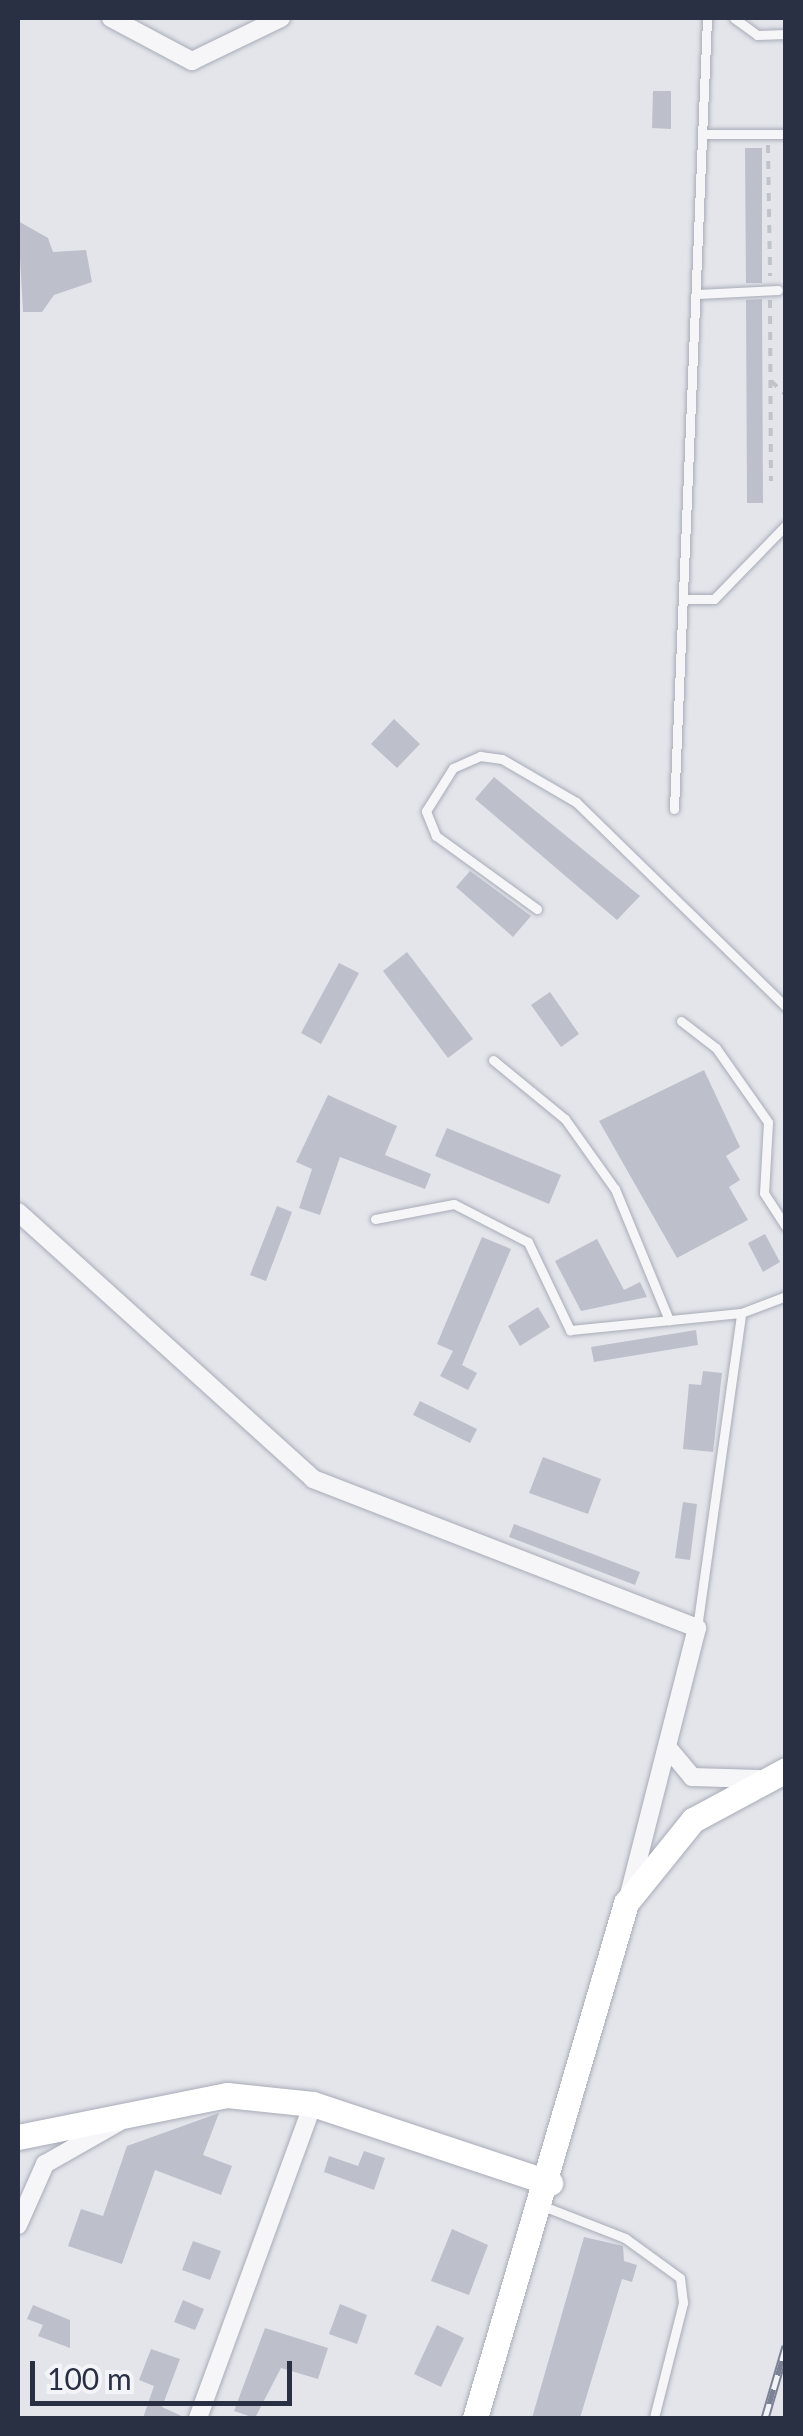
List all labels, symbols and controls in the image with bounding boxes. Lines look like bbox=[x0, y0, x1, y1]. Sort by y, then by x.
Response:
scale bar bbox=[35, 2341, 298, 2403]
text: 100 m bbox=[47, 2360, 132, 2396]

